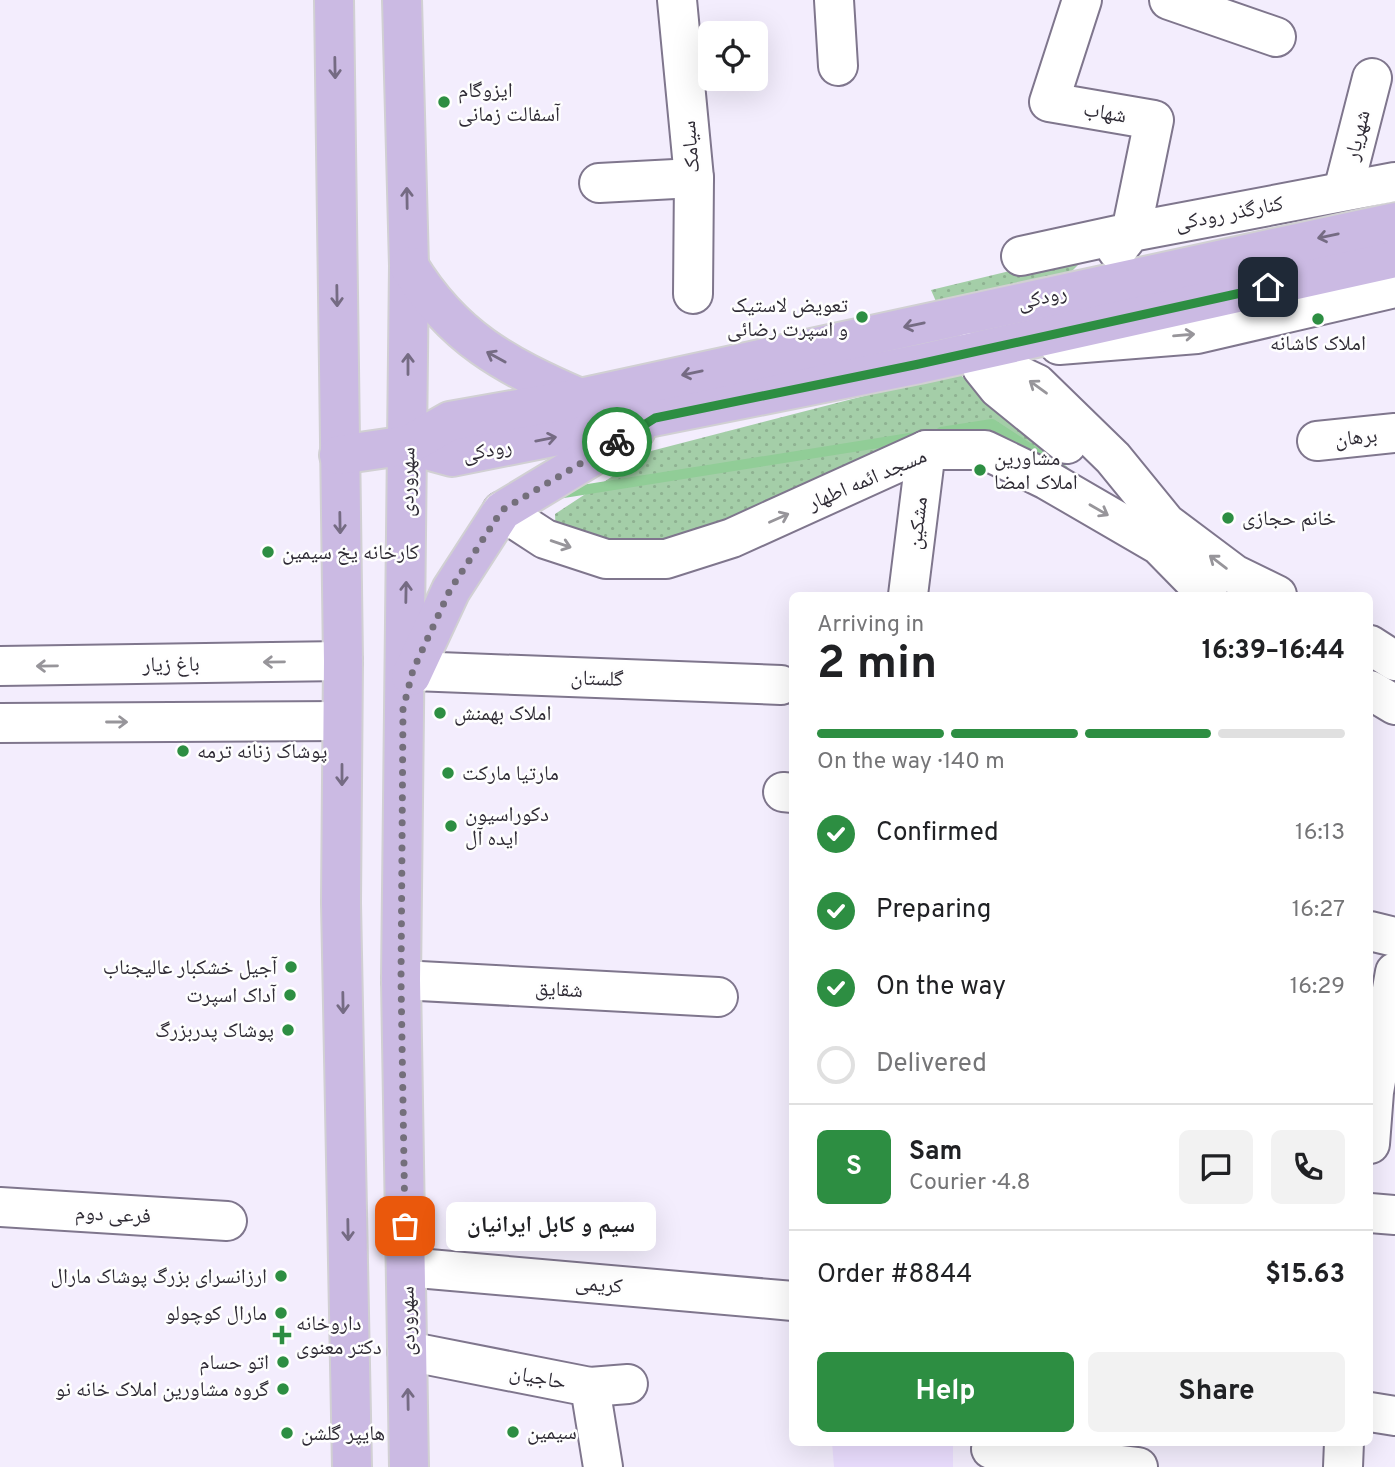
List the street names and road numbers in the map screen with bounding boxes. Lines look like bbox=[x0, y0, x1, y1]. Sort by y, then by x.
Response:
street label: شهاب bbox=[1081, 96, 1128, 131]
street label: شهریار bbox=[1339, 107, 1378, 164]
street label: سیامک bbox=[676, 120, 707, 174]
street label: کنارگذر رودکی bbox=[1173, 191, 1286, 238]
street label: رودکی bbox=[1015, 280, 1070, 317]
street label: برهان bbox=[1334, 423, 1379, 454]
street label: رودکی bbox=[460, 433, 514, 469]
street label: مسجد ائمه اطهار bbox=[803, 443, 931, 518]
street label: سهروردی bbox=[394, 447, 423, 517]
street label: مشکین bbox=[902, 495, 935, 551]
street label: باغ زیار bbox=[141, 652, 200, 680]
street label: گلستان bbox=[570, 665, 624, 694]
street label: شقایق bbox=[534, 976, 584, 1005]
street label: فرعی دوم bbox=[74, 1200, 152, 1231]
street label: کریمی bbox=[574, 1270, 624, 1301]
street label: سهروردی bbox=[394, 1286, 423, 1356]
street label: حاجیان bbox=[507, 1360, 568, 1397]

